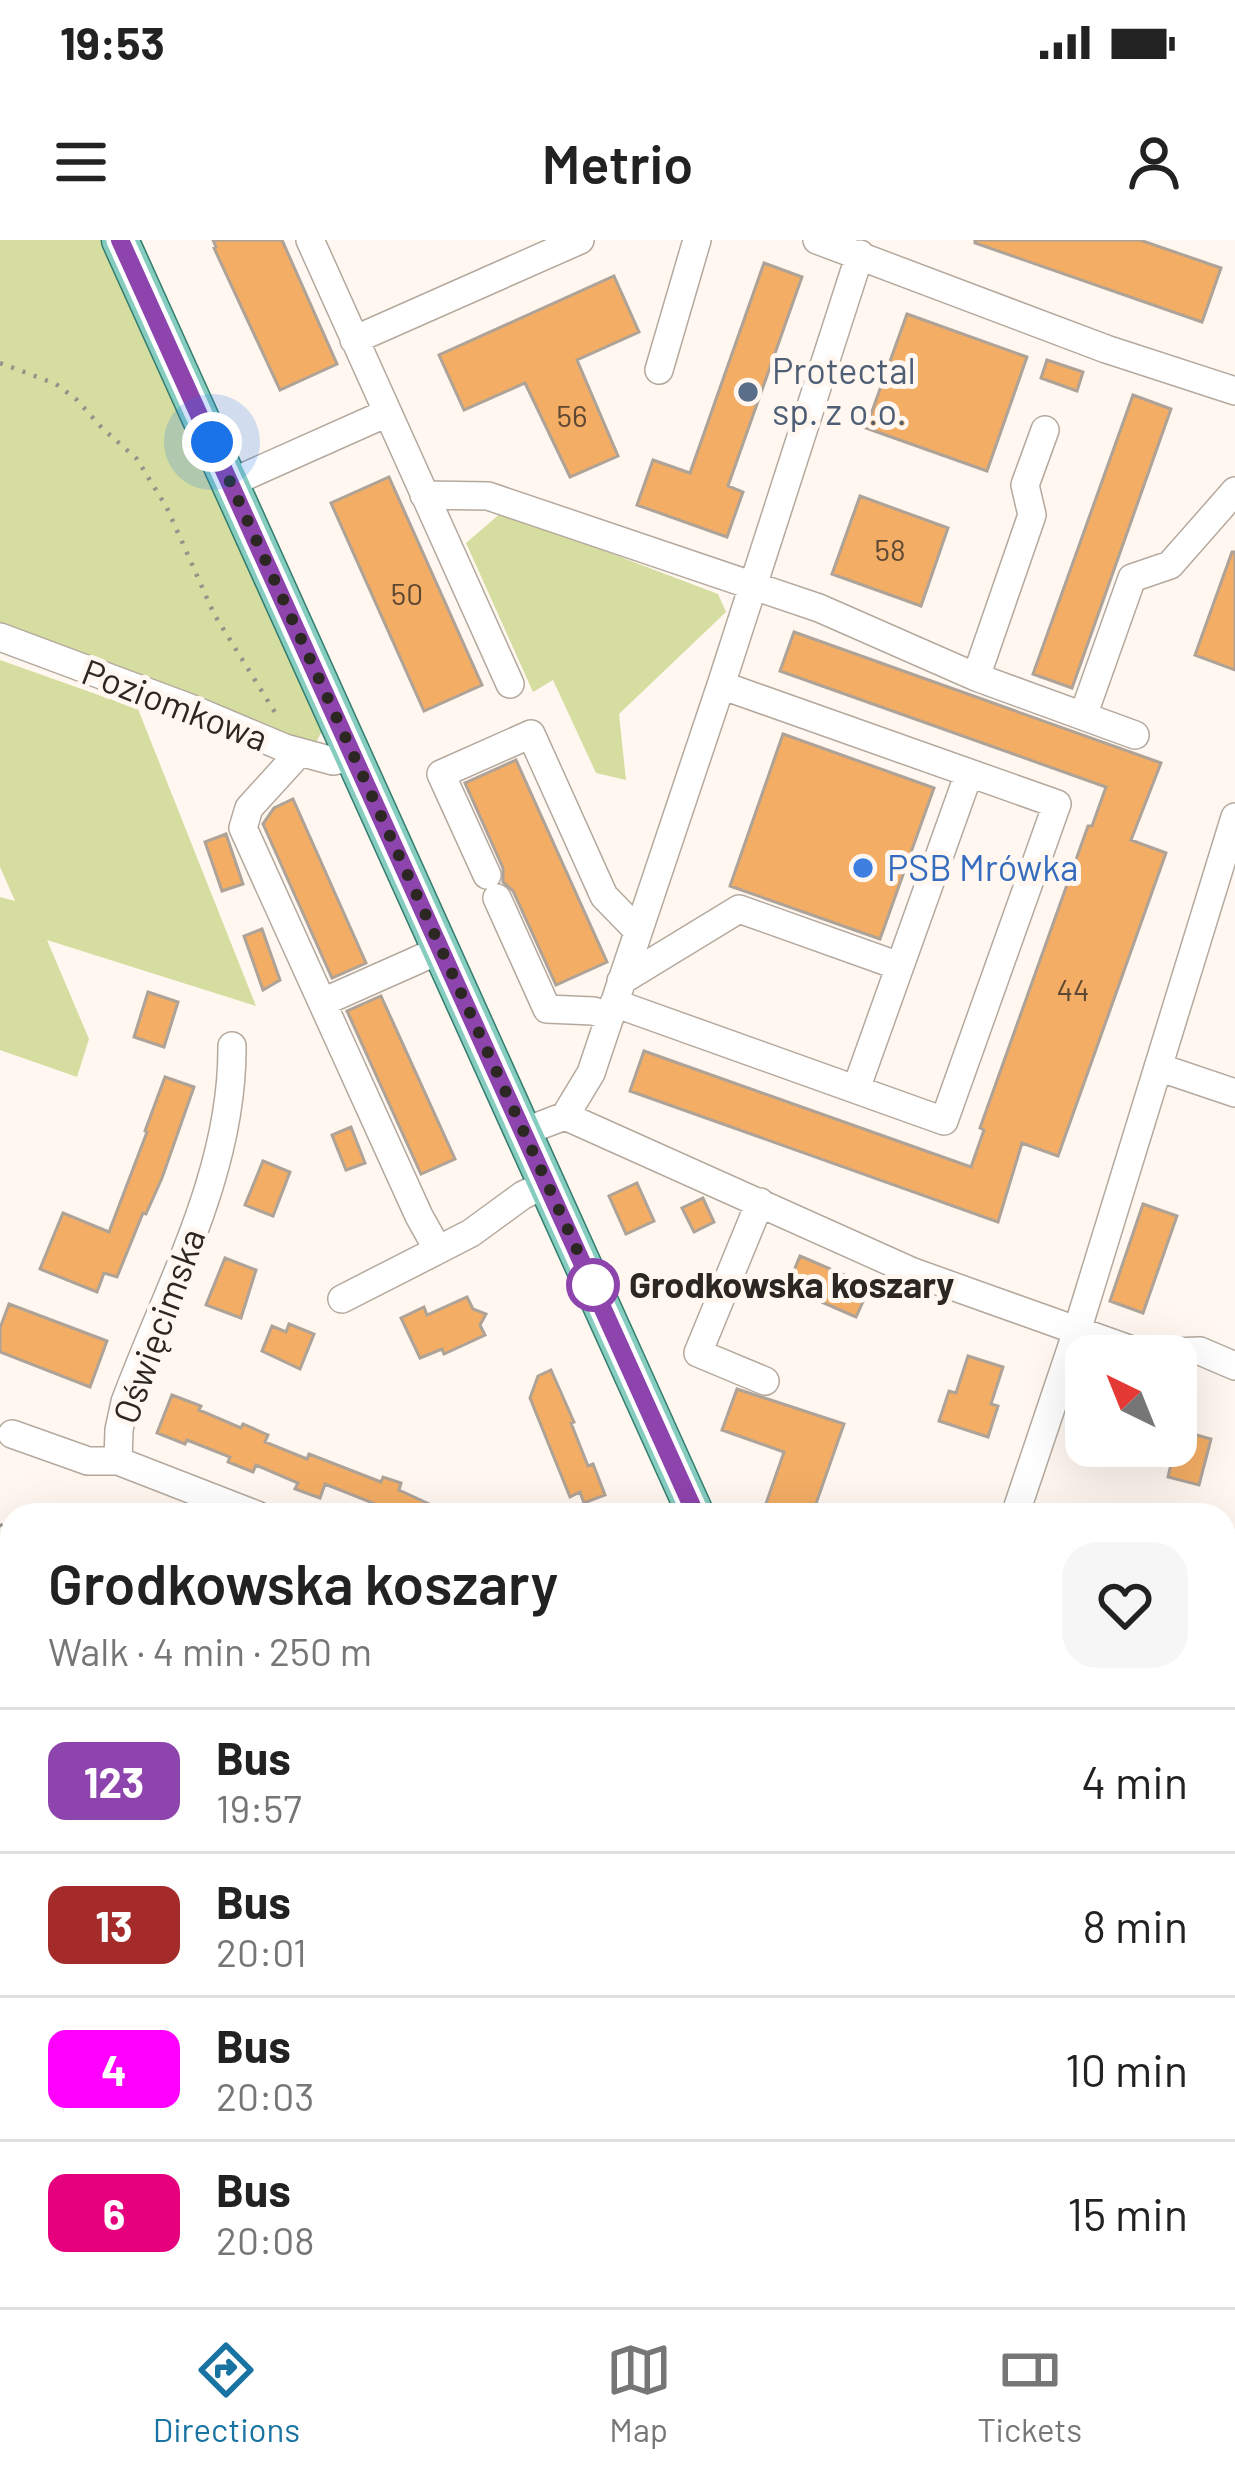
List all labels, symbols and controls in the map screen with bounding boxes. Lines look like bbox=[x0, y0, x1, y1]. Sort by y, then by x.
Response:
text: 19:53 bbox=[60, 15, 165, 69]
icon: menu bbox=[48, 129, 114, 195]
icon: person bbox=[1121, 129, 1187, 195]
text: Metrio bbox=[542, 130, 693, 195]
place label: Protectal sp. z o.o. bbox=[772, 348, 916, 432]
marker: Protectal sp. z o.o. bbox=[735, 379, 761, 405]
house number: 56 bbox=[557, 397, 587, 433]
your location bbox=[182, 412, 242, 472]
house number: 58 bbox=[874, 531, 906, 567]
house number: 50 bbox=[391, 575, 423, 611]
street label: Poziomkowa bbox=[77, 649, 274, 759]
place label: PSB Mrówka bbox=[887, 845, 1078, 888]
marker: PSB Mrówka bbox=[850, 855, 876, 881]
house number: 44 bbox=[1056, 971, 1090, 1007]
street label: Oświęcimska bbox=[102, 1222, 213, 1429]
marker: Grodkowska koszary bbox=[568, 1260, 618, 1310]
place label: Grodkowska koszary bbox=[629, 1262, 954, 1305]
north arrow bbox=[1065, 1335, 1197, 1467]
map controls bbox=[1065, 1335, 1197, 1467]
button: heart bbox=[1062, 1542, 1188, 1668]
text: Grodkowska koszary bbox=[48, 1548, 558, 1616]
text: Walk · 4 min · 250 m bbox=[48, 1627, 372, 1674]
text: Bus bbox=[216, 1730, 291, 1784]
text: 4 min bbox=[1081, 1754, 1188, 1808]
text: 123 bbox=[84, 1756, 144, 1806]
text: 19:57 bbox=[216, 1784, 302, 1831]
text: Bus bbox=[216, 1874, 291, 1928]
text: 8 min bbox=[1083, 1898, 1188, 1952]
text: 13 bbox=[95, 1900, 133, 1950]
text: 20:01 bbox=[216, 1928, 307, 1975]
text: Bus bbox=[216, 2018, 291, 2072]
text: 10 min bbox=[1065, 2042, 1188, 2096]
text: 4 bbox=[101, 2044, 127, 2094]
text: 20:03 bbox=[216, 2072, 314, 2119]
text: Bus bbox=[216, 2162, 291, 2216]
text: 15 min bbox=[1067, 2186, 1188, 2240]
text: 6 bbox=[103, 2188, 125, 2238]
text: 20:08 bbox=[216, 2216, 315, 2263]
tab: Directions bbox=[153, 2337, 300, 2449]
tab: Map bbox=[606, 2337, 672, 2449]
tab: Tickets bbox=[977, 2337, 1082, 2449]

